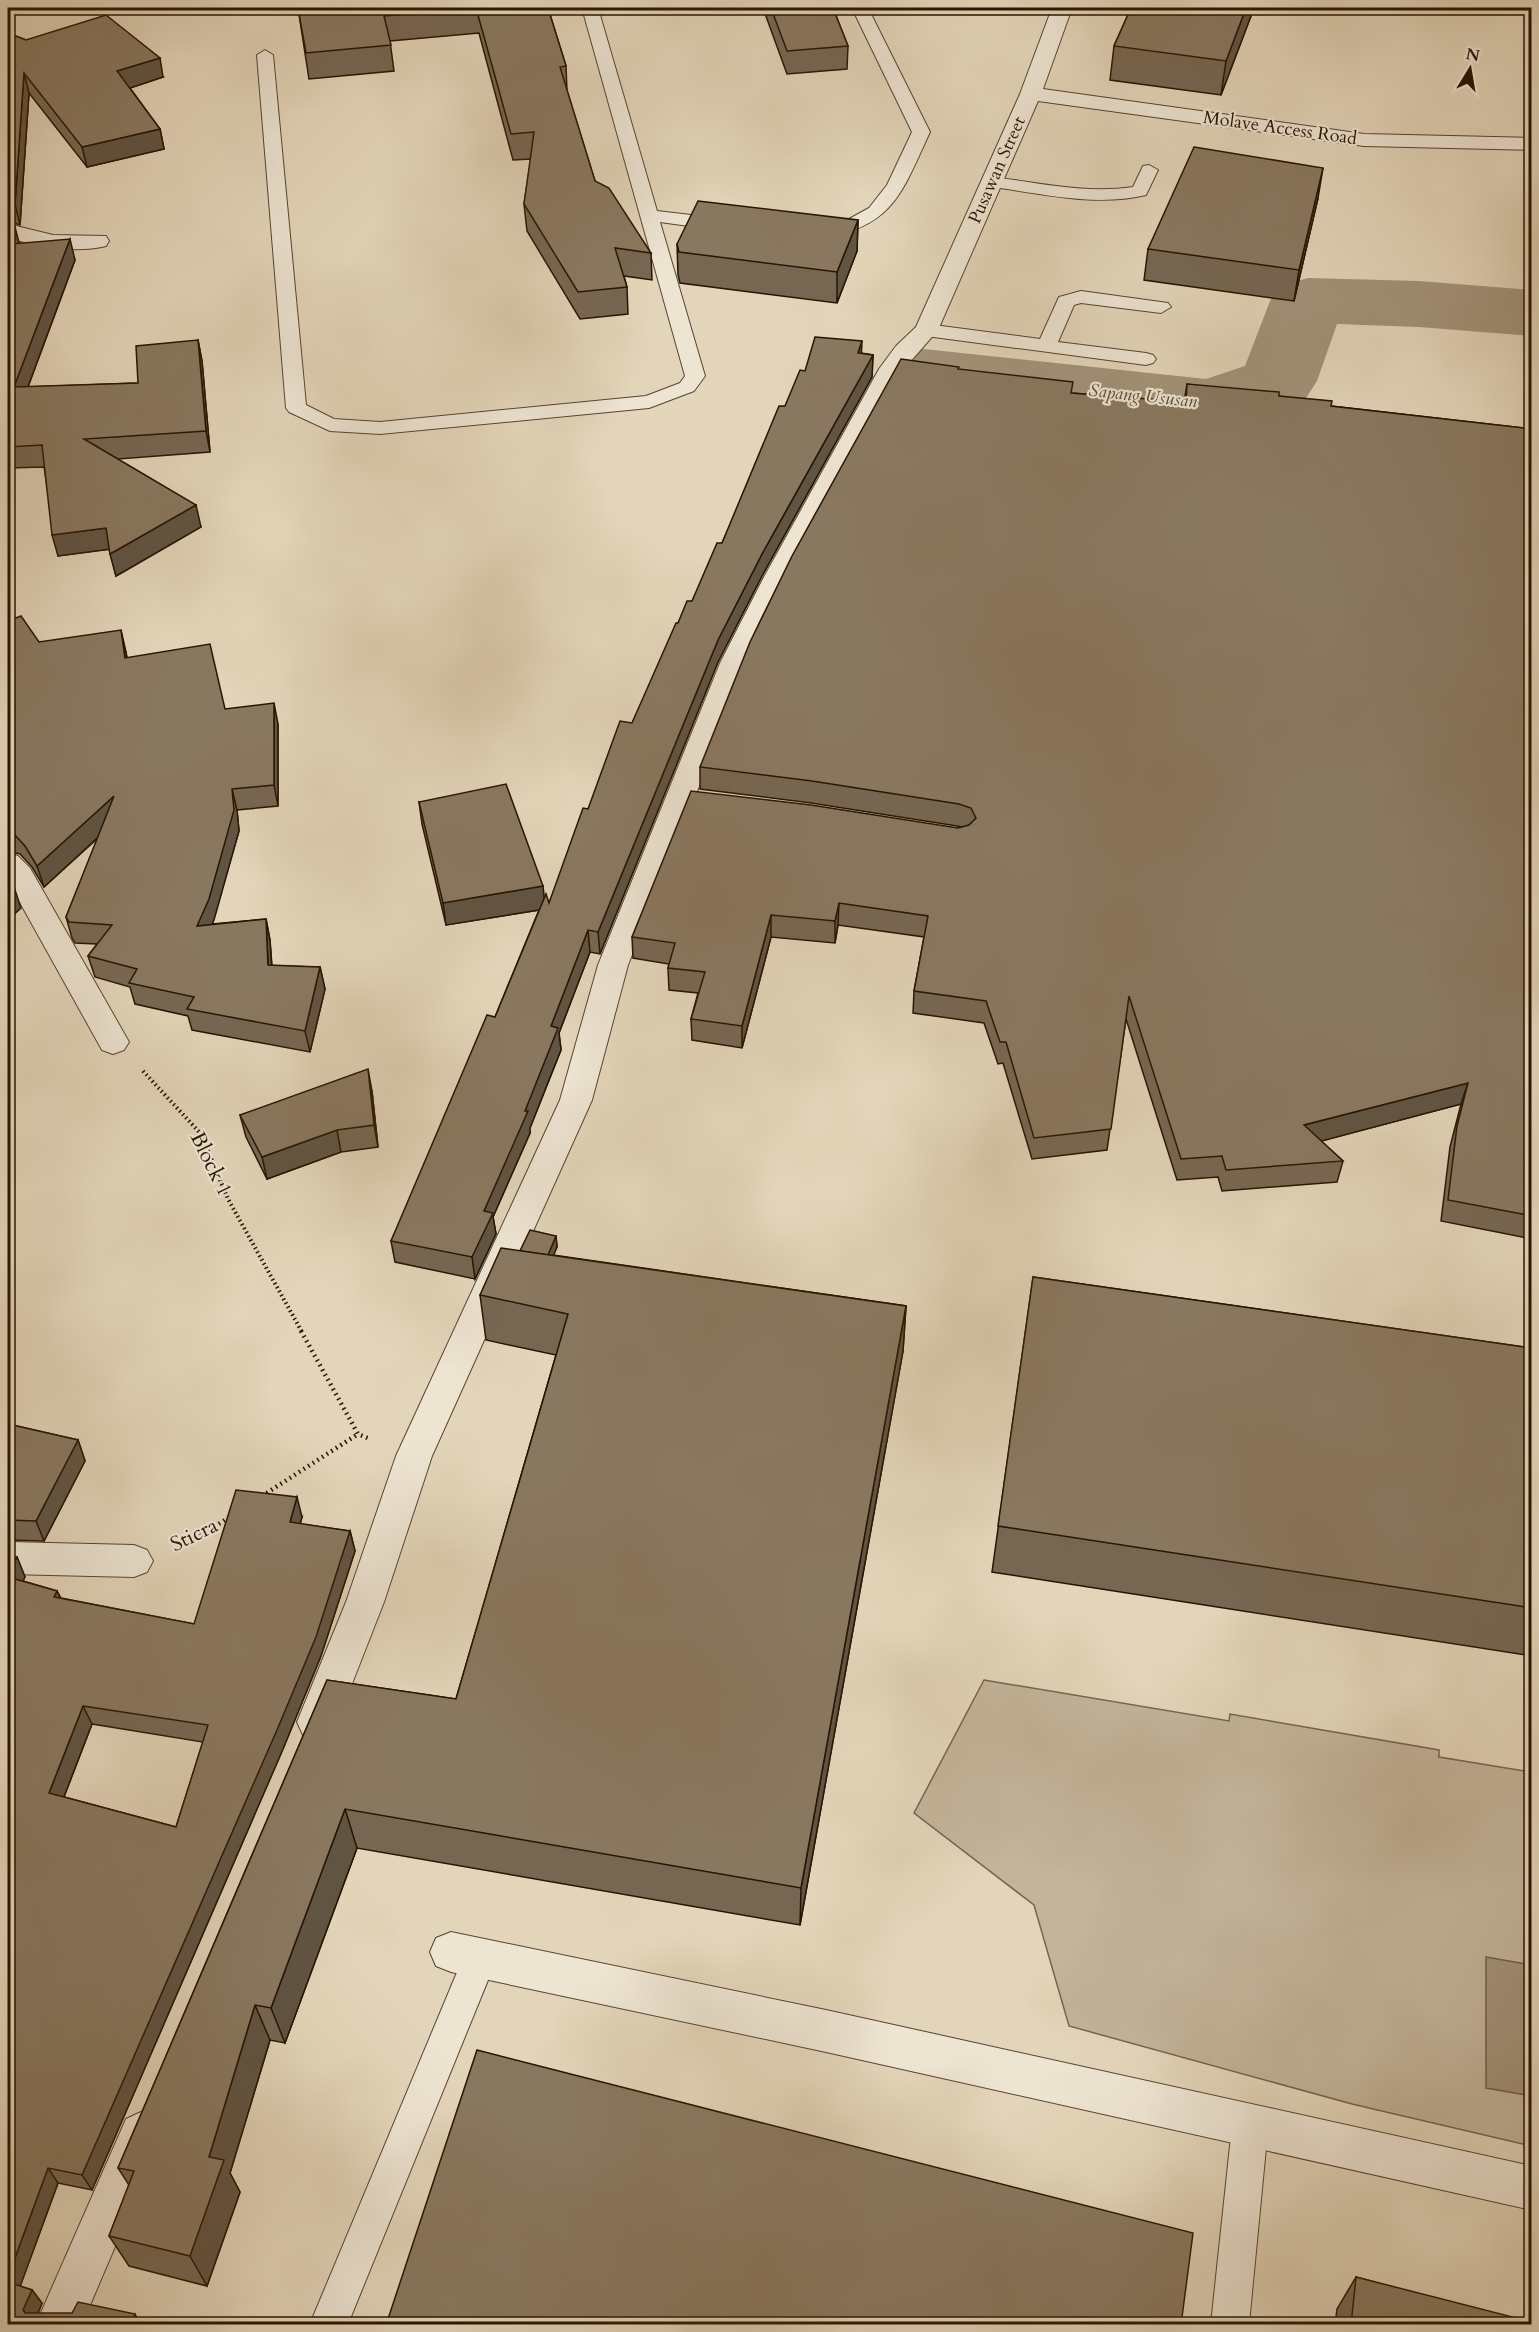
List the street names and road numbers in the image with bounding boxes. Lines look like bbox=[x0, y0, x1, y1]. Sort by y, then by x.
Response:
street label: Molave Access Road bbox=[1202, 105, 1359, 151]
street label: Pusawan Street bbox=[962, 112, 1032, 228]
street label: Block 1 bbox=[183, 1127, 239, 1201]
street label: Sticra bbox=[165, 1511, 223, 1559]

